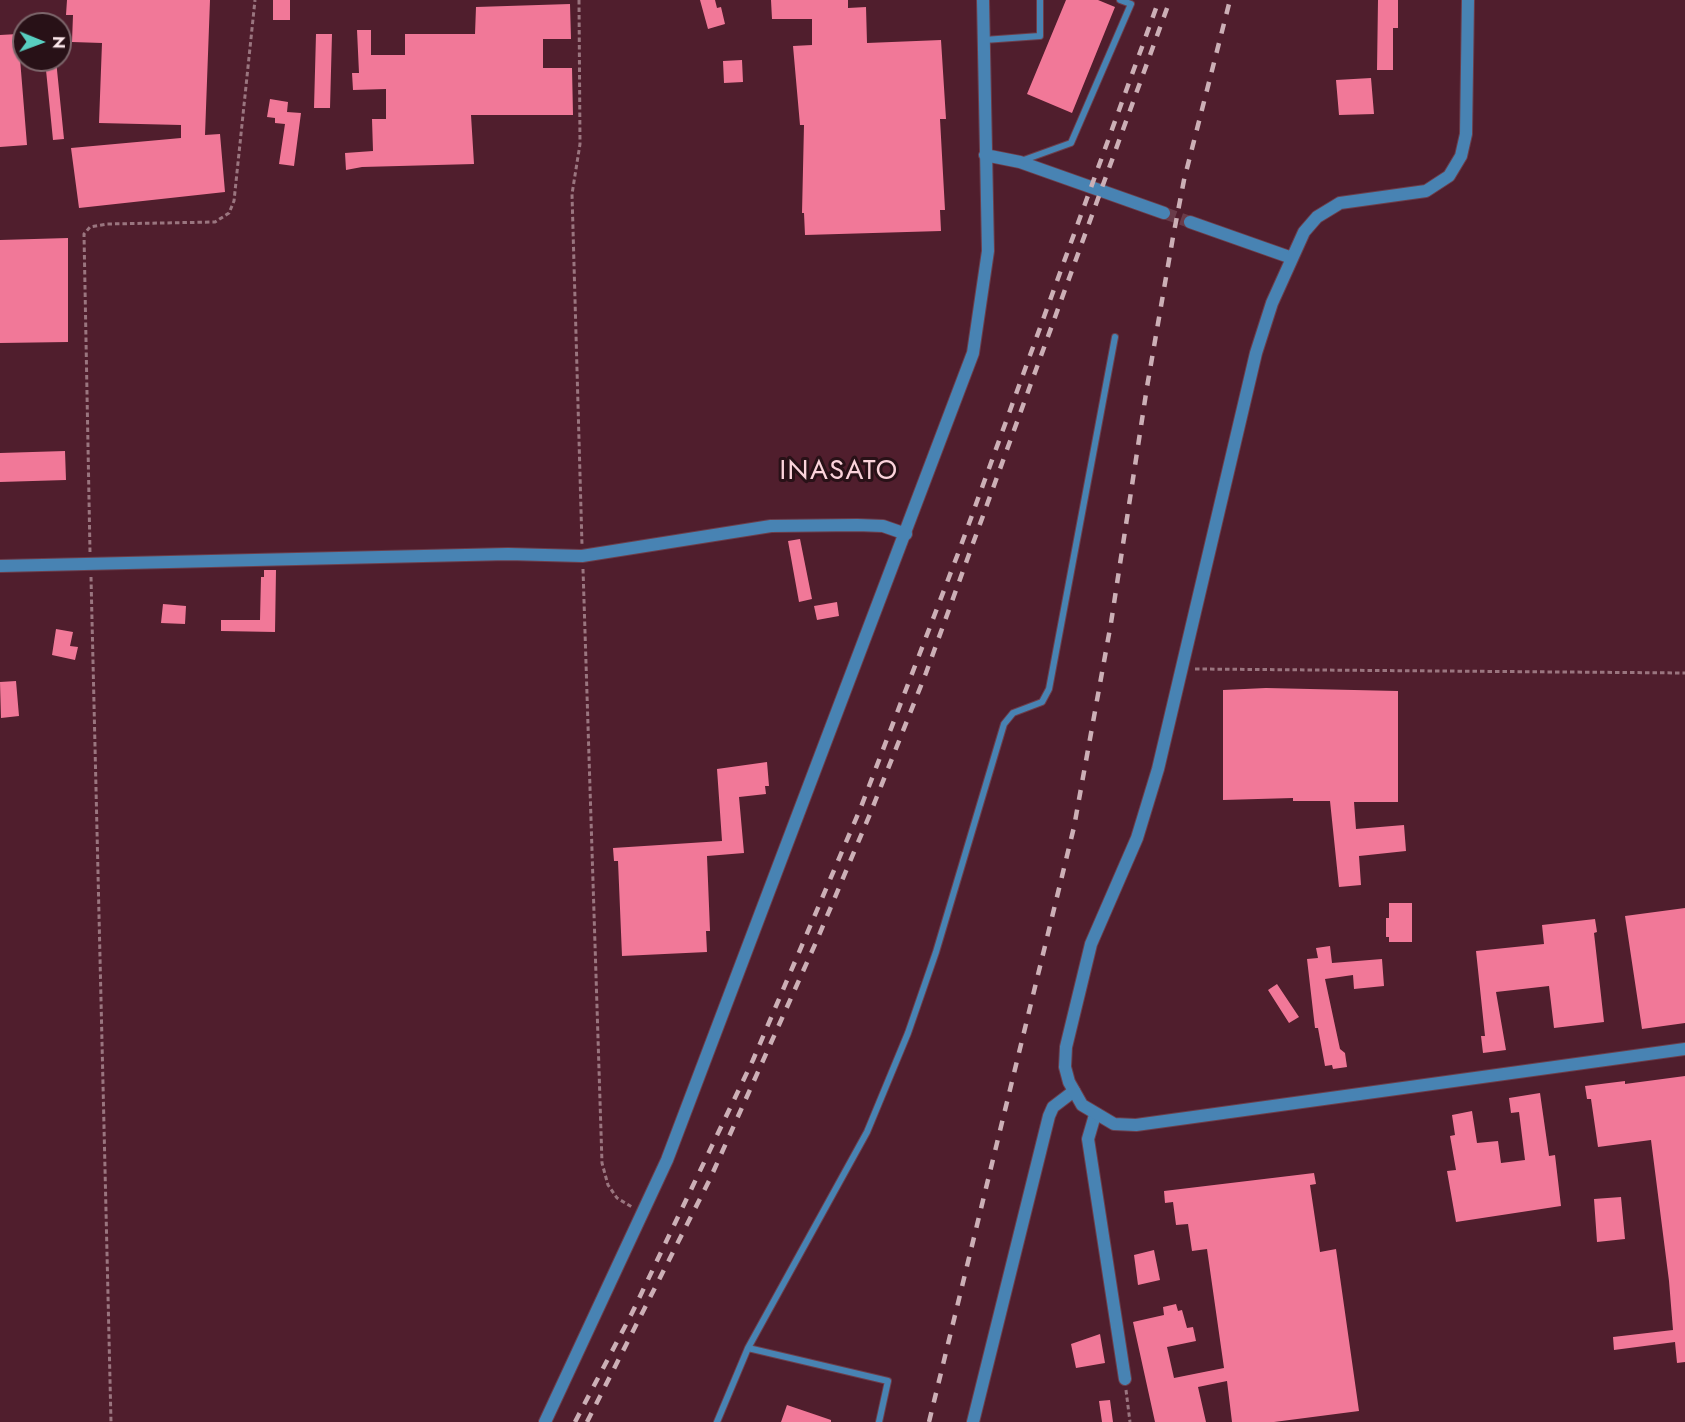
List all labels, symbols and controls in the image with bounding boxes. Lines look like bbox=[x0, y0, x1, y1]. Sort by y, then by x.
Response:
north arrow bbox=[12, 12, 72, 72]
text: N bbox=[47, 36, 70, 49]
district label: INASATO bbox=[779, 456, 899, 488]

